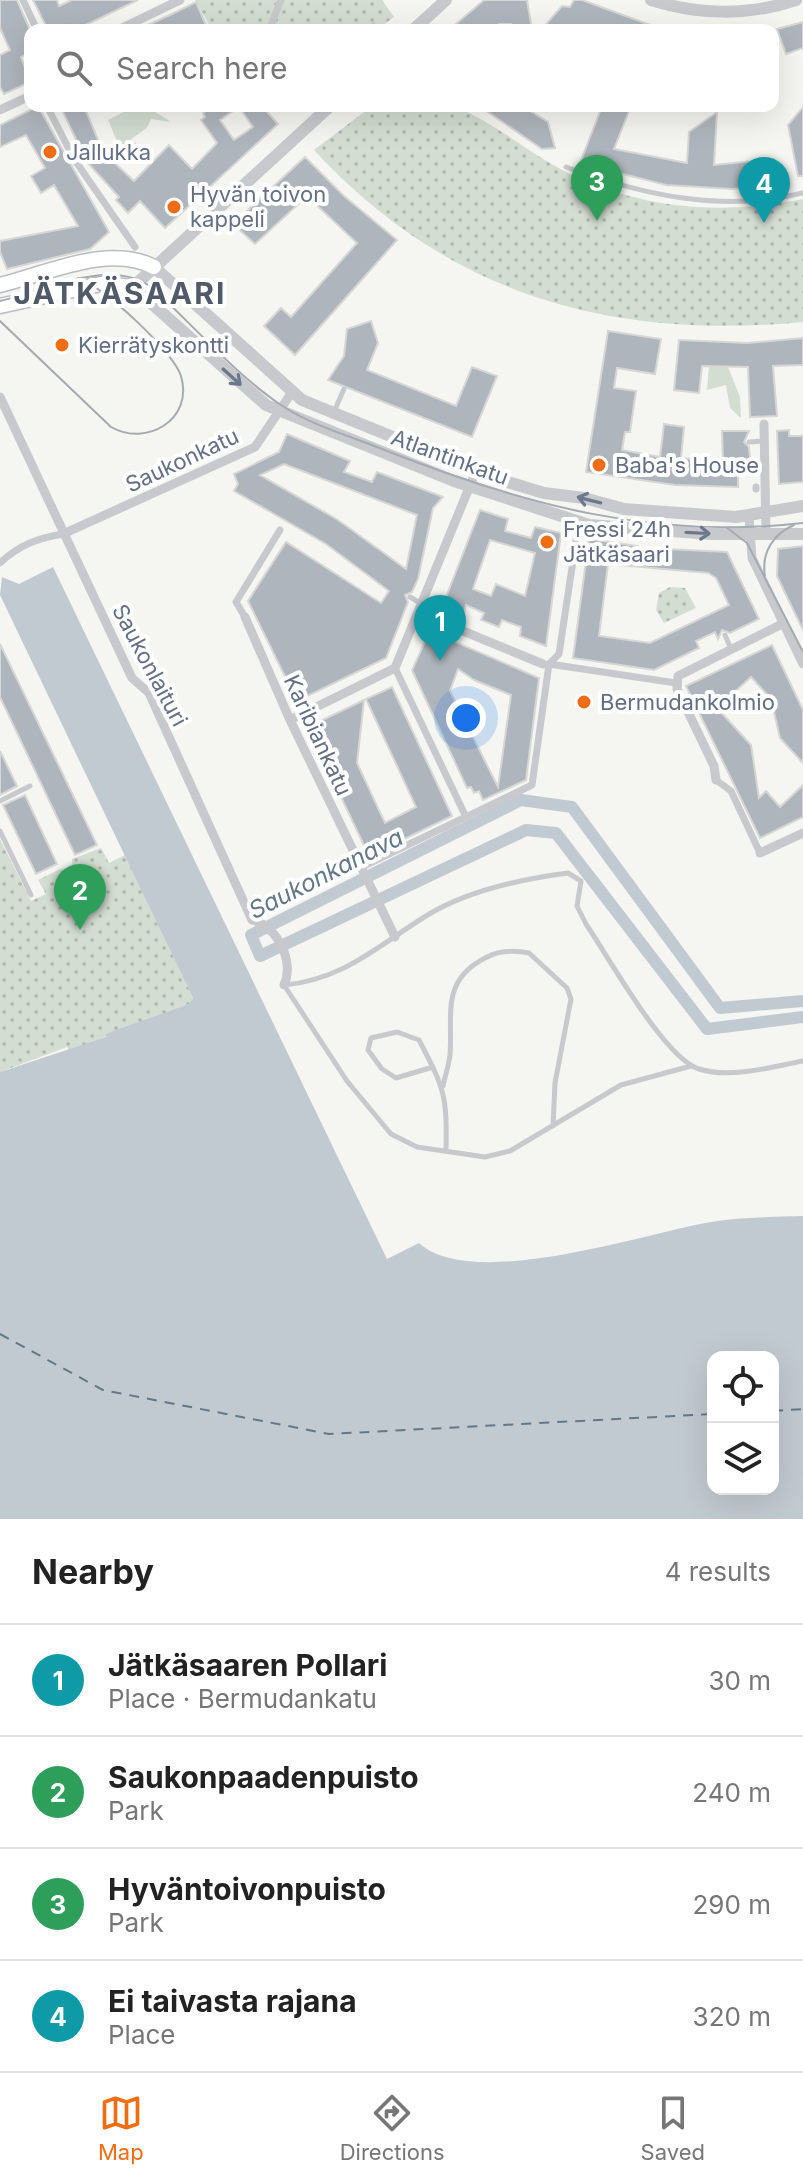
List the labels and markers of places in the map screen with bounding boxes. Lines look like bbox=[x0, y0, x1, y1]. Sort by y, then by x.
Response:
place label: Jallukka bbox=[66, 139, 151, 165]
marker: Jallukka bbox=[41, 143, 59, 161]
pin: 3 bbox=[571, 155, 623, 221]
pin: 4 bbox=[738, 157, 790, 223]
place label: Hyvän toivon kappeli bbox=[190, 181, 326, 232]
marker: Hyvän toivon kappeli bbox=[165, 198, 183, 216]
place label: Kierrätyskontti bbox=[78, 332, 229, 358]
marker: Kierrätyskontti bbox=[53, 336, 71, 354]
place label: Baba's House bbox=[615, 452, 759, 478]
marker: Baba's House bbox=[590, 456, 608, 474]
place label: Fressi 24h Jätkäsaari bbox=[563, 516, 671, 567]
marker: Fressi 24h Jätkäsaari bbox=[538, 533, 556, 551]
pin: 1 bbox=[414, 595, 466, 661]
place label: Bermudankolmio bbox=[600, 689, 775, 715]
marker: Bermudankolmio bbox=[575, 693, 593, 711]
pin: 2 bbox=[54, 864, 106, 930]

